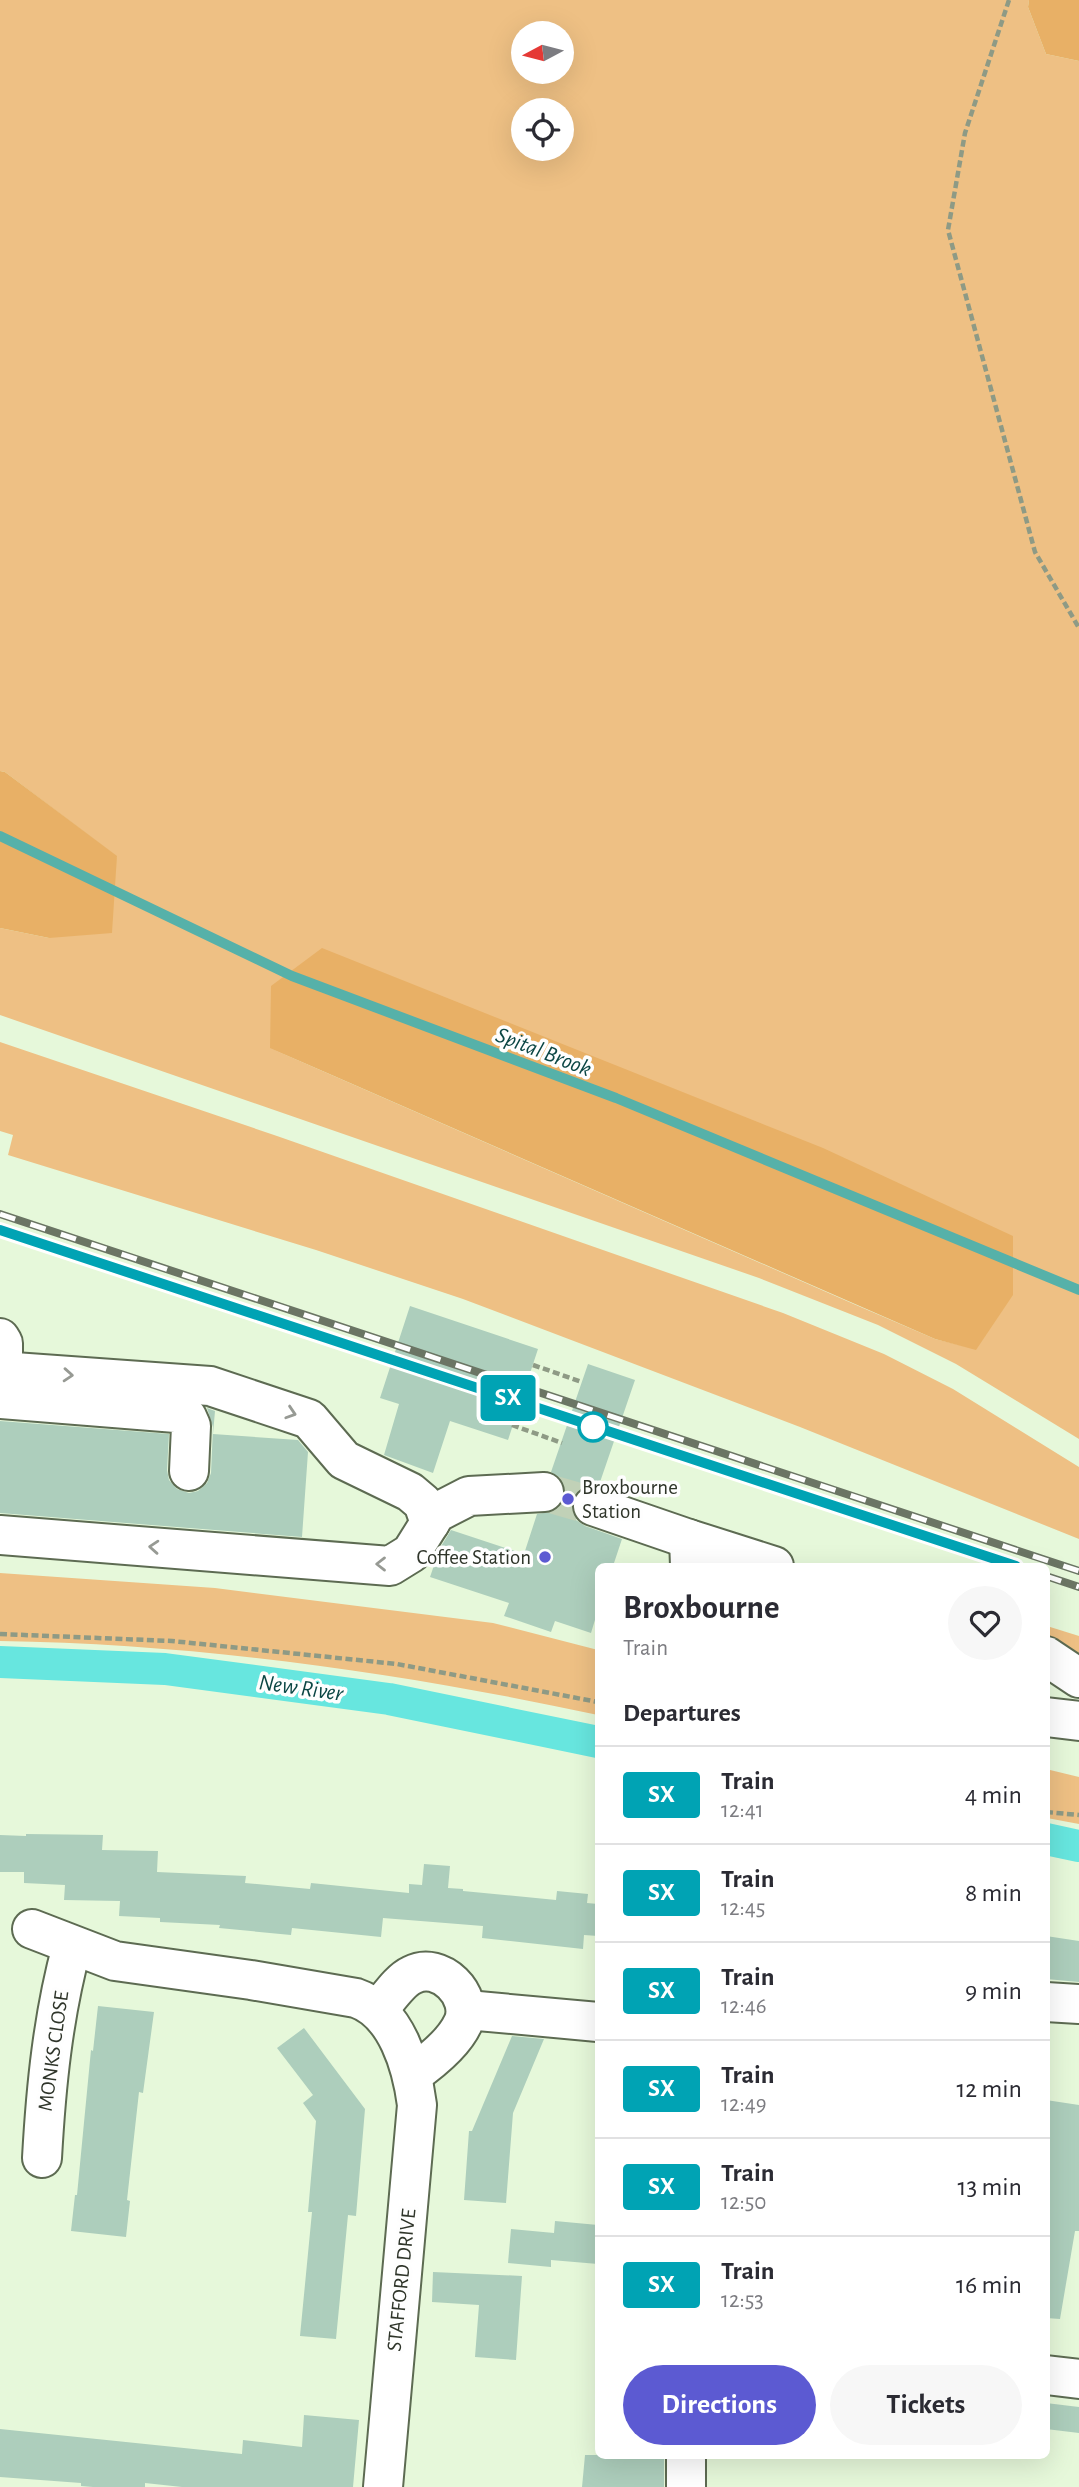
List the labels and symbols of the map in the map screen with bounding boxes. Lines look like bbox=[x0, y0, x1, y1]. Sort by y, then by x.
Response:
north arrow bbox=[511, 21, 574, 84]
water label: Spital Brook bbox=[492, 1024, 595, 1081]
one-way arrow bbox=[63, 1367, 74, 1382]
line badge: SX bbox=[476, 1375, 540, 1421]
one-way arrow bbox=[284, 1404, 296, 1419]
unlabelled marker bbox=[578, 1412, 608, 1442]
place label: Broxbourne Station bbox=[582, 1477, 678, 1522]
marker: Broxbourne Station bbox=[560, 1491, 576, 1507]
one-way arrow bbox=[148, 1540, 159, 1555]
place label: Coffee Station bbox=[416, 1547, 531, 1568]
marker: Coffee Station bbox=[537, 1549, 553, 1565]
one-way arrow bbox=[375, 1556, 386, 1572]
water label: New River bbox=[257, 1671, 345, 1706]
street label: MONKS CLOSE bbox=[35, 1989, 72, 2113]
street label: STAFFORD DRIVE bbox=[384, 2208, 419, 2353]

